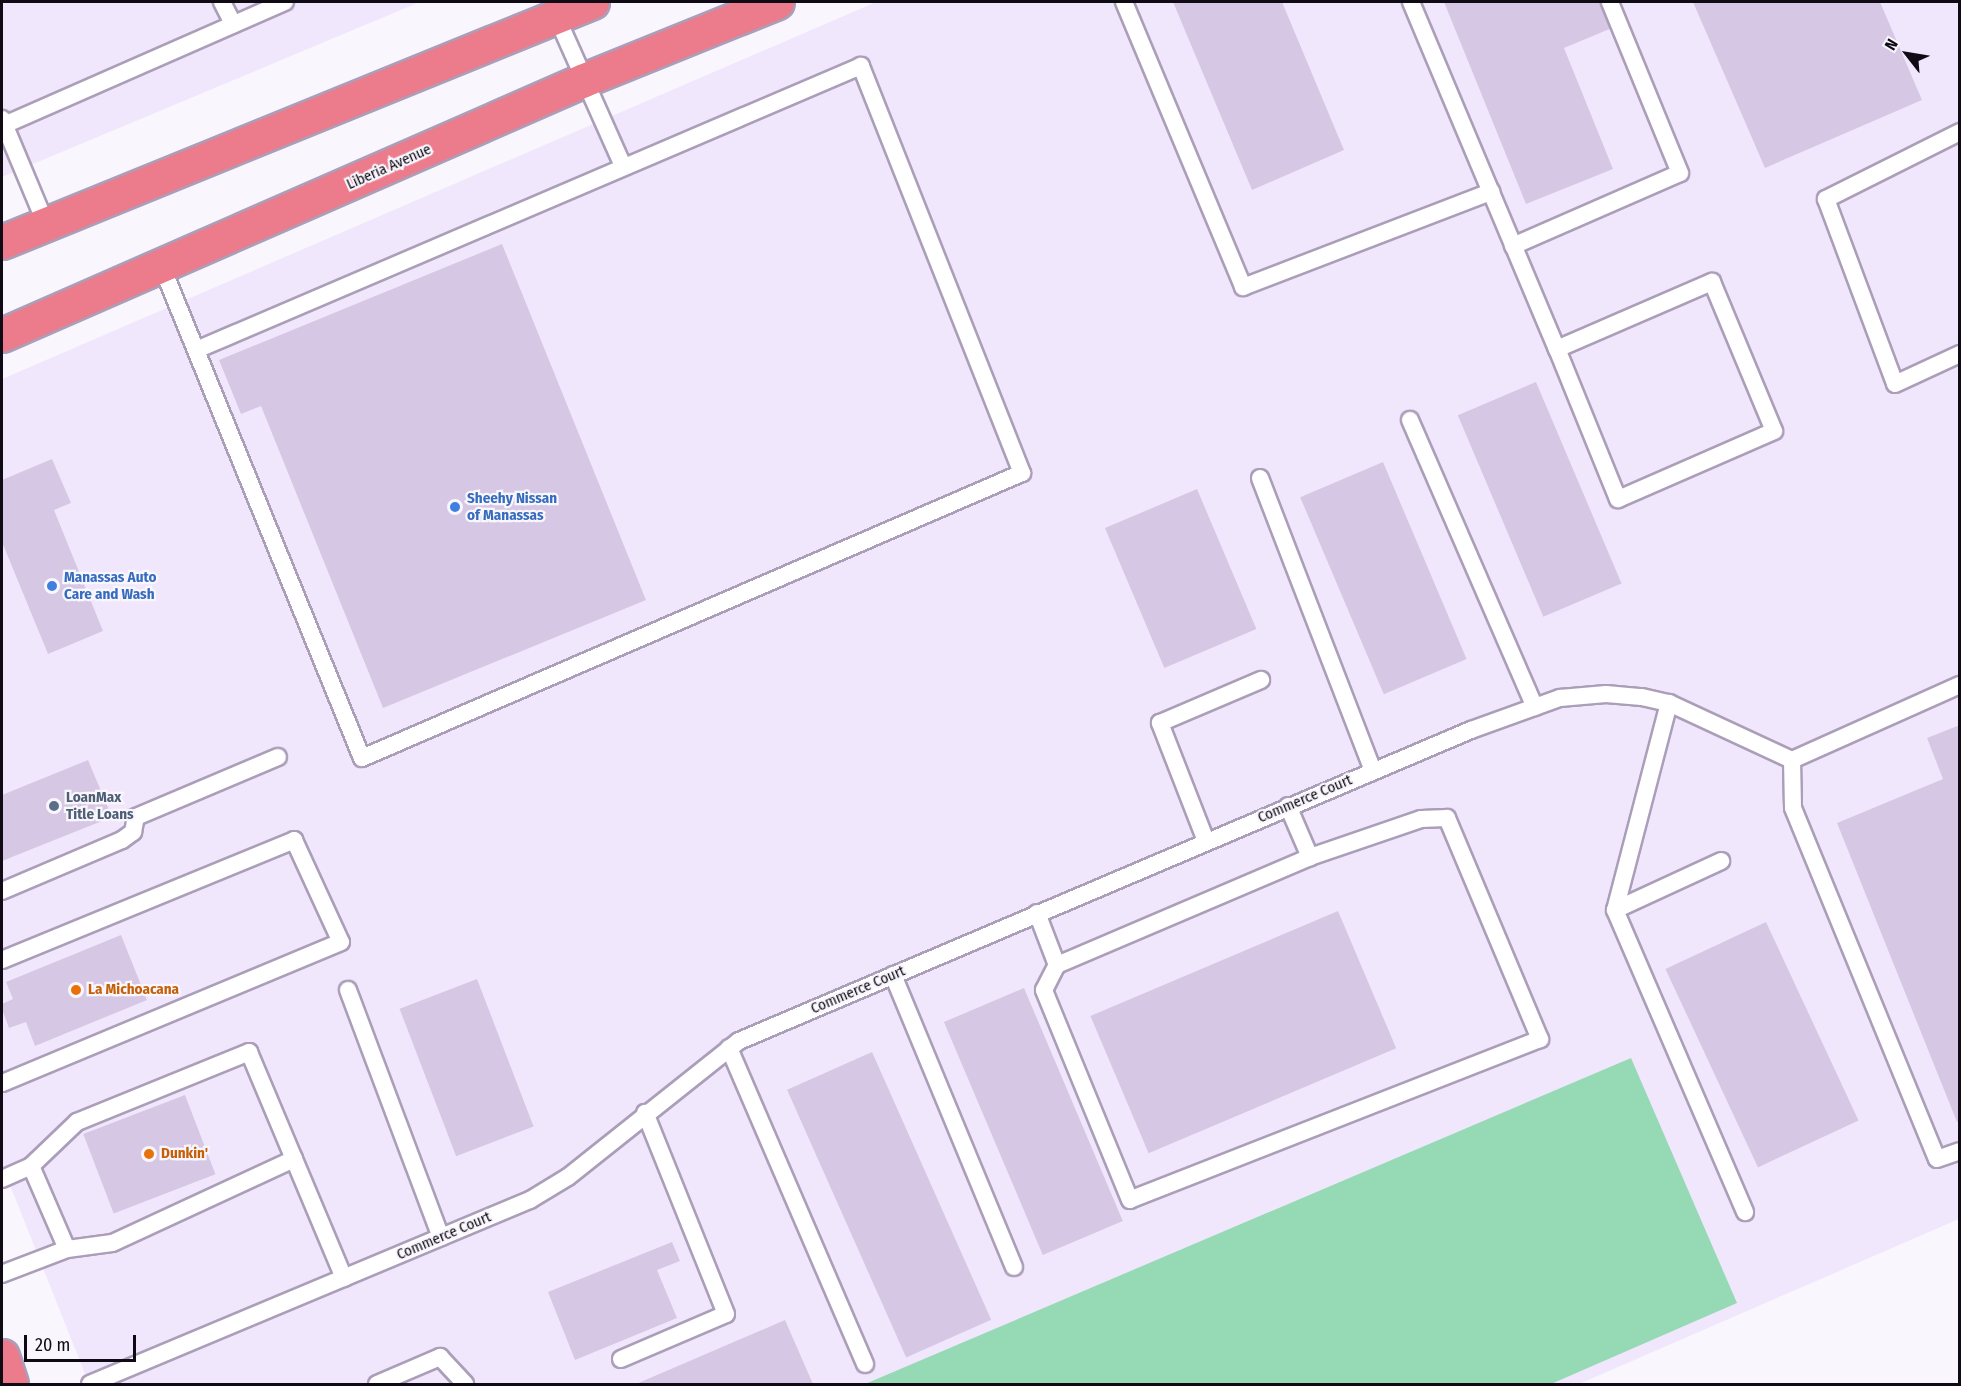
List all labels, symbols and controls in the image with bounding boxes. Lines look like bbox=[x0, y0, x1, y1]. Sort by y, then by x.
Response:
north arrow bbox=[1877, 24, 1937, 84]
text: N bbox=[1881, 35, 1902, 53]
street label: Liberia Avenue bbox=[344, 140, 434, 194]
place label: Sheehy Nissan of Manassas bbox=[467, 489, 557, 524]
marker: Sheehy Nissan of Manassas bbox=[448, 500, 462, 514]
place label: Manassas Auto Care and Wash bbox=[64, 568, 156, 603]
marker: Manassas Auto Care and Wash bbox=[45, 579, 59, 593]
street label: Commerce Court bbox=[1255, 771, 1355, 827]
place label: LoanMax Title Loans bbox=[66, 788, 134, 823]
marker: LoanMax Title Loans bbox=[47, 799, 61, 813]
street label: Commerce Court bbox=[808, 962, 908, 1018]
place label: La Michoacana bbox=[88, 981, 179, 999]
marker: La Michoacana bbox=[69, 983, 83, 997]
place label: Dunkin' bbox=[161, 1145, 208, 1163]
marker: Dunkin' bbox=[142, 1147, 156, 1161]
street label: Commerce Court bbox=[394, 1208, 494, 1264]
scale bar bbox=[27, 1323, 140, 1361]
text: 20 m bbox=[35, 1334, 70, 1356]

